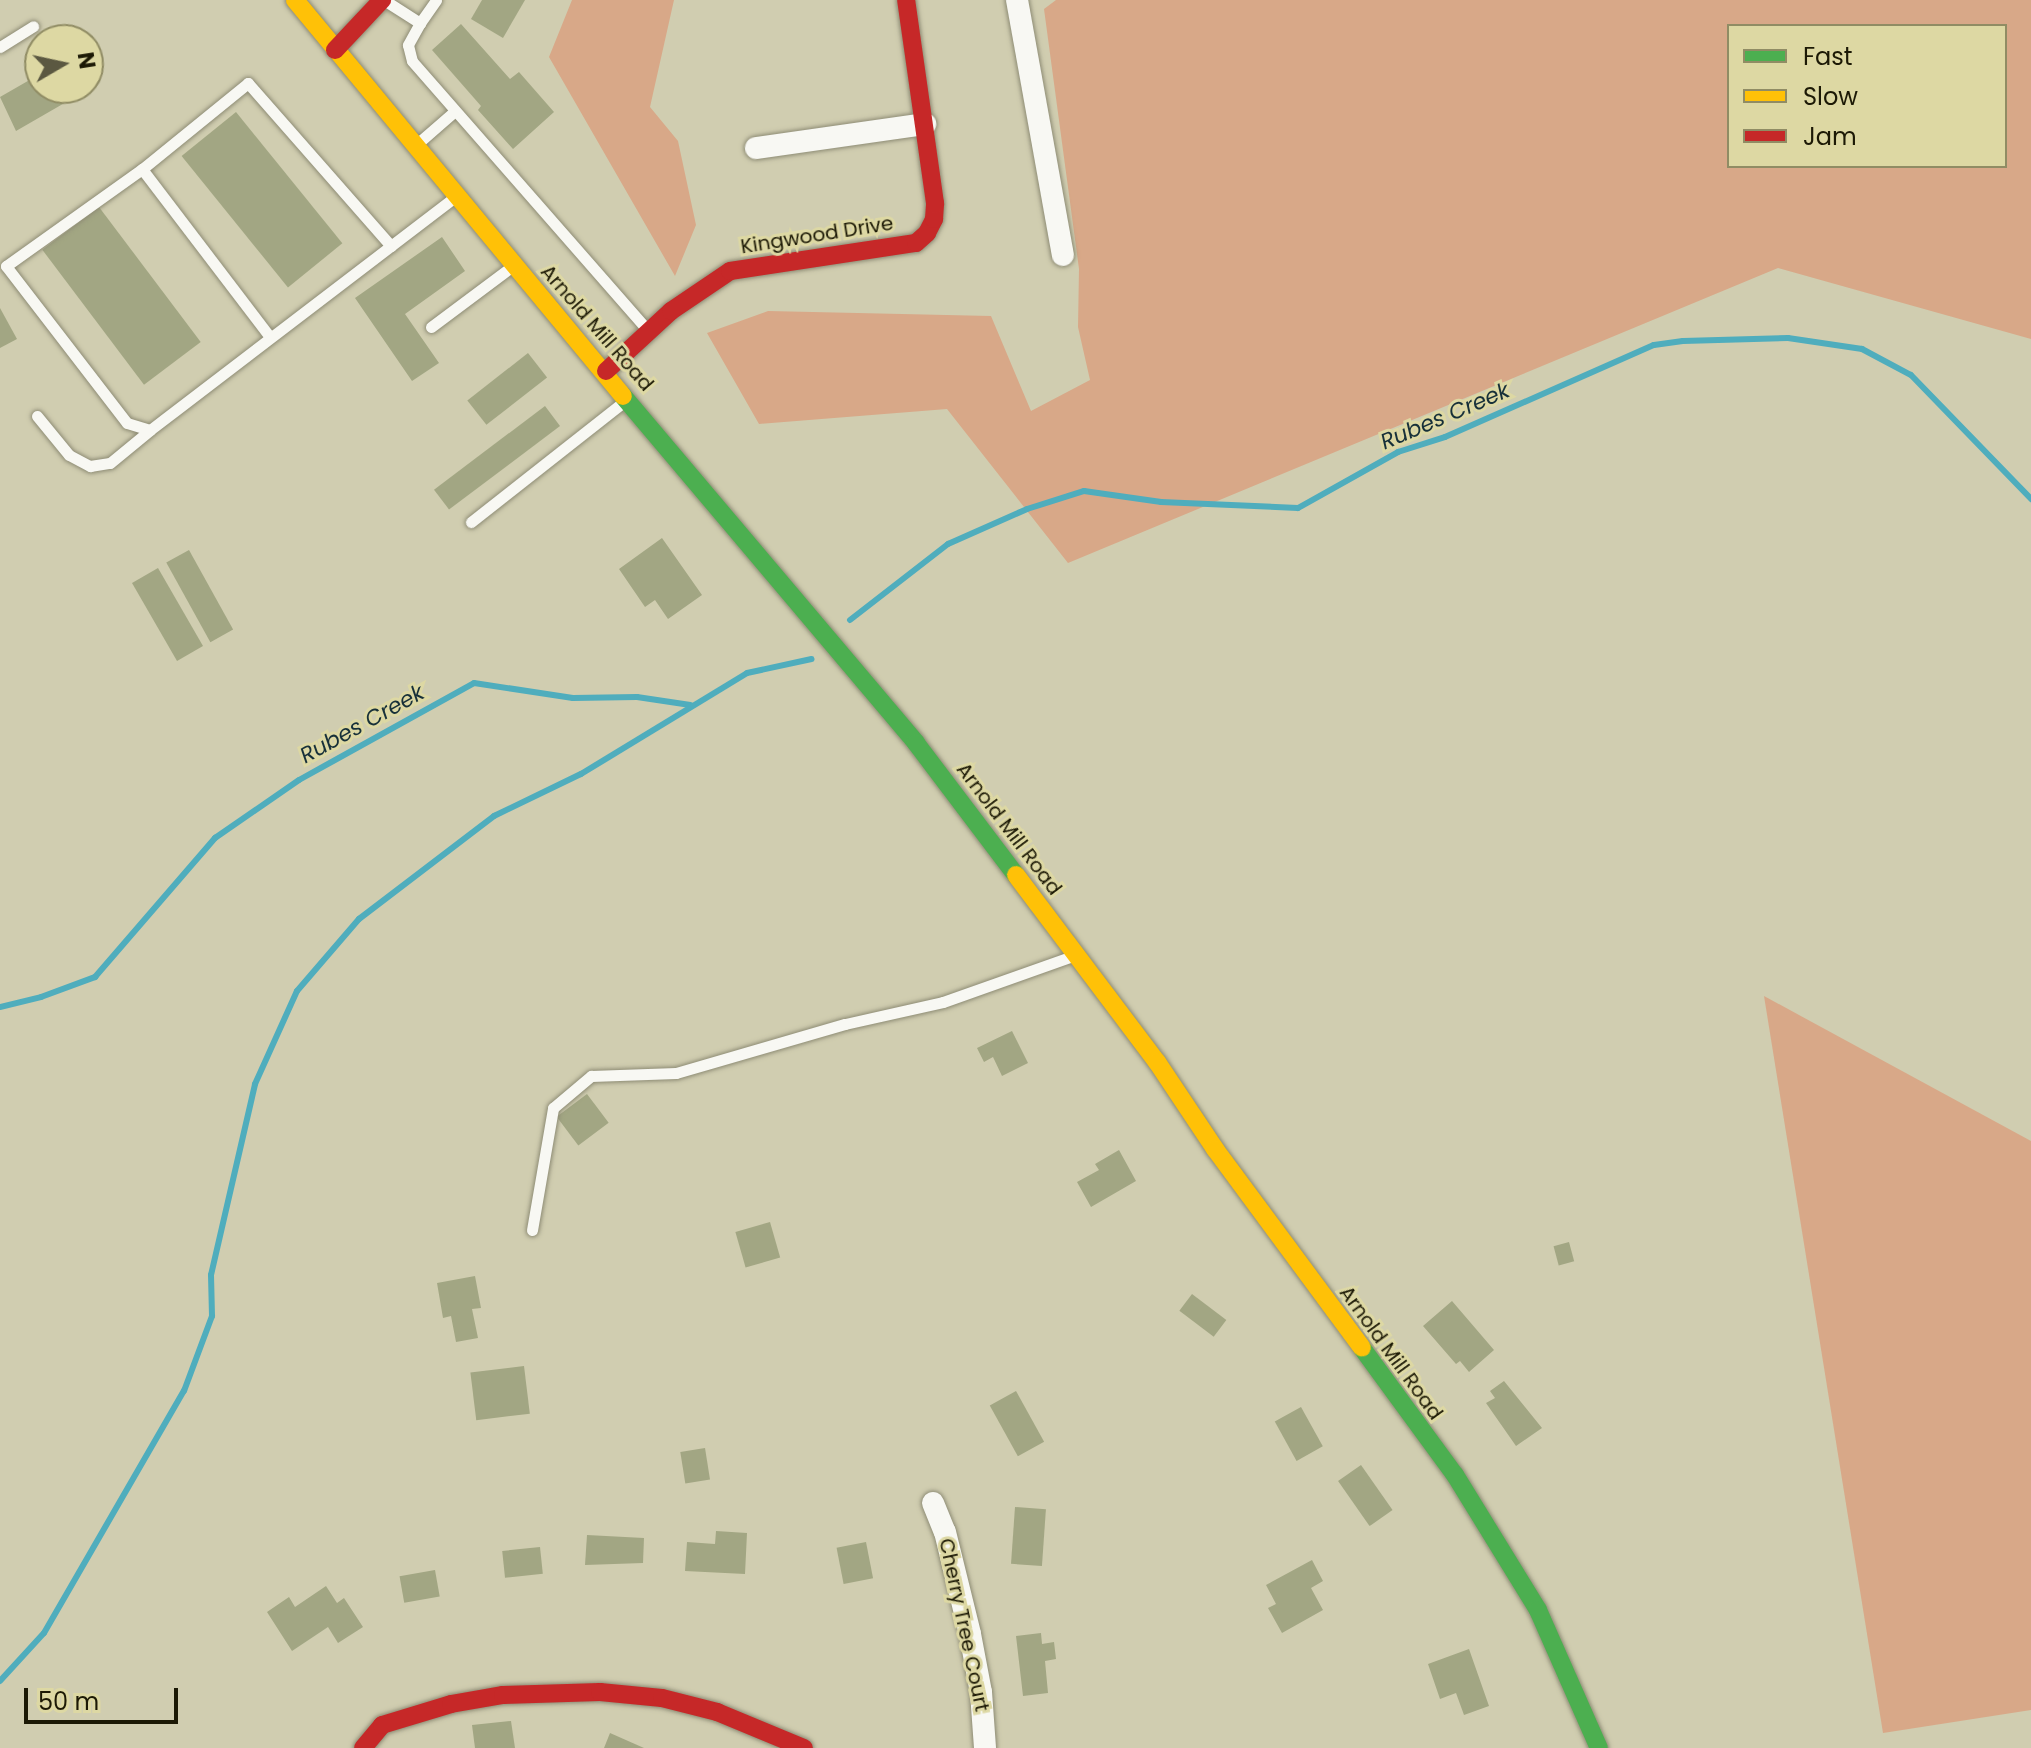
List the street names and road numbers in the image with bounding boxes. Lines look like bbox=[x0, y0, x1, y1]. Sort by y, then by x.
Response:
street label: Kingwood Drive bbox=[739, 211, 895, 259]
street label: Arnold Mill Road bbox=[536, 260, 658, 396]
street label: Arnold Mill Road bbox=[951, 758, 1067, 900]
street label: Arnold Mill Road bbox=[1334, 1281, 1448, 1425]
street label: Cherry Tree Court bbox=[934, 1536, 994, 1714]

